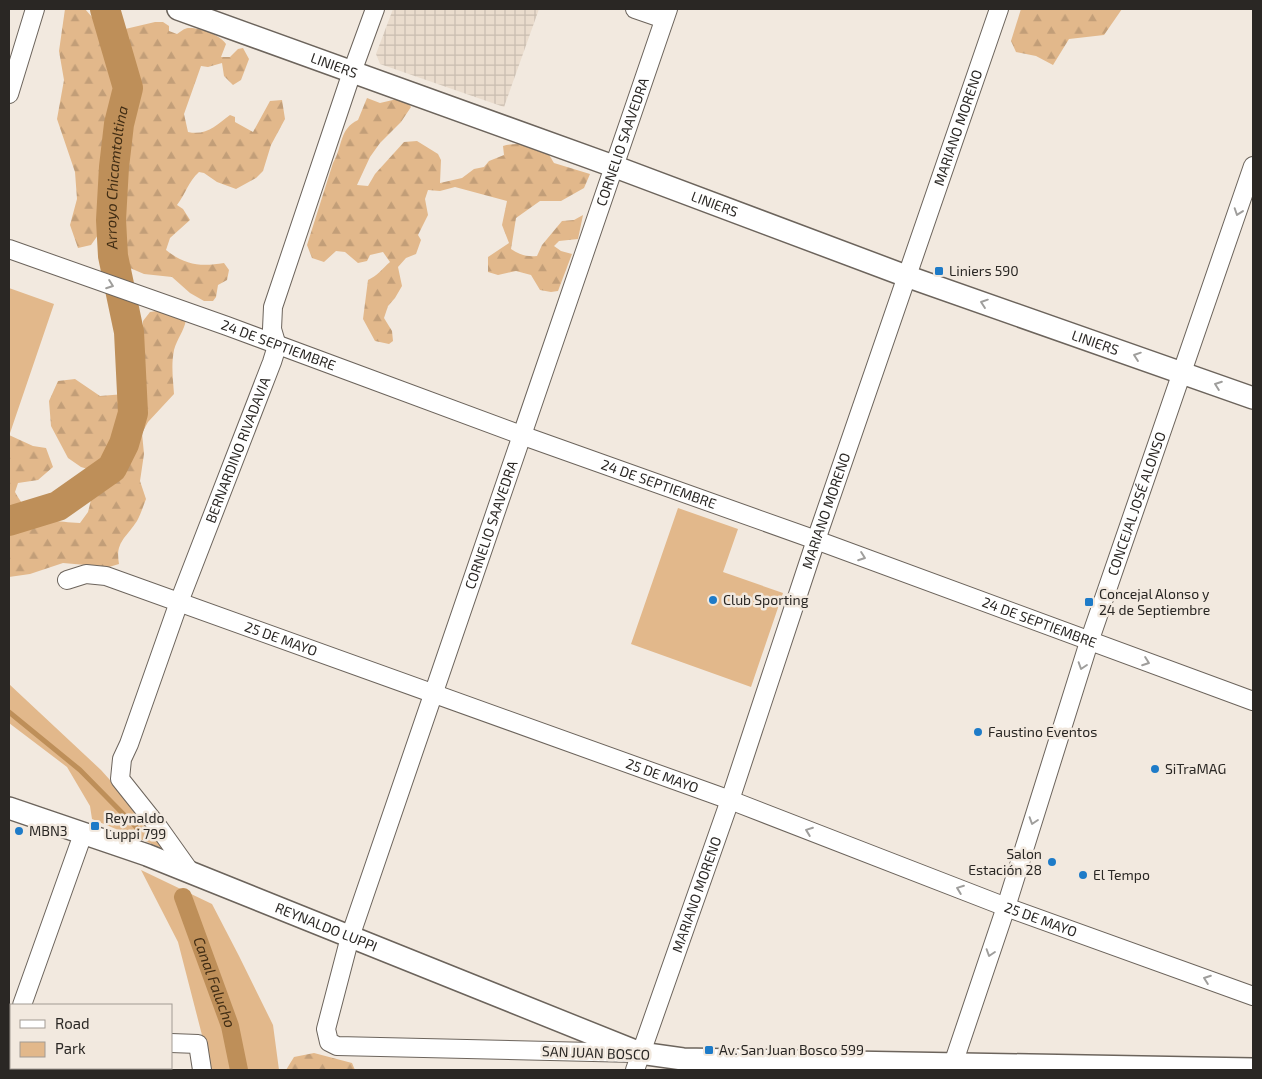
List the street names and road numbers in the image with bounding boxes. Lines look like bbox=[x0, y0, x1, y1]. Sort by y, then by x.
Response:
street label: LINIERS bbox=[308, 49, 360, 81]
street label: MARIANO MORENO bbox=[930, 67, 985, 188]
street label: CORNELIO SAAVEDRA bbox=[592, 75, 652, 208]
street label: LINIERS bbox=[689, 187, 741, 220]
street label: 24 DE SEPTIEMBRE bbox=[219, 316, 338, 374]
street label: LINIERS bbox=[1070, 326, 1121, 358]
street label: BERNARDINO RIVADAVIA bbox=[201, 374, 273, 525]
street label: CONCEJAL JOSÉ ALONSO bbox=[1104, 429, 1169, 578]
street label: MARIANO MORENO bbox=[798, 450, 853, 571]
street label: 24 DE SEPTIEMBRE bbox=[599, 455, 719, 512]
street label: CORNELIO SAAVEDRA bbox=[461, 458, 521, 591]
street label: 24 DE SEPTIEMBRE bbox=[980, 593, 1099, 651]
street label: 25 DE MAYO bbox=[243, 618, 320, 659]
street label: 25 DE MAYO bbox=[624, 754, 701, 796]
street label: MARIANO MORENO bbox=[668, 834, 724, 955]
street label: REYNALDO LUPPI bbox=[273, 898, 380, 955]
street label: 25 DE MAYO bbox=[1002, 898, 1080, 940]
street label: SAN JUAN BOSCO bbox=[542, 1042, 650, 1063]

